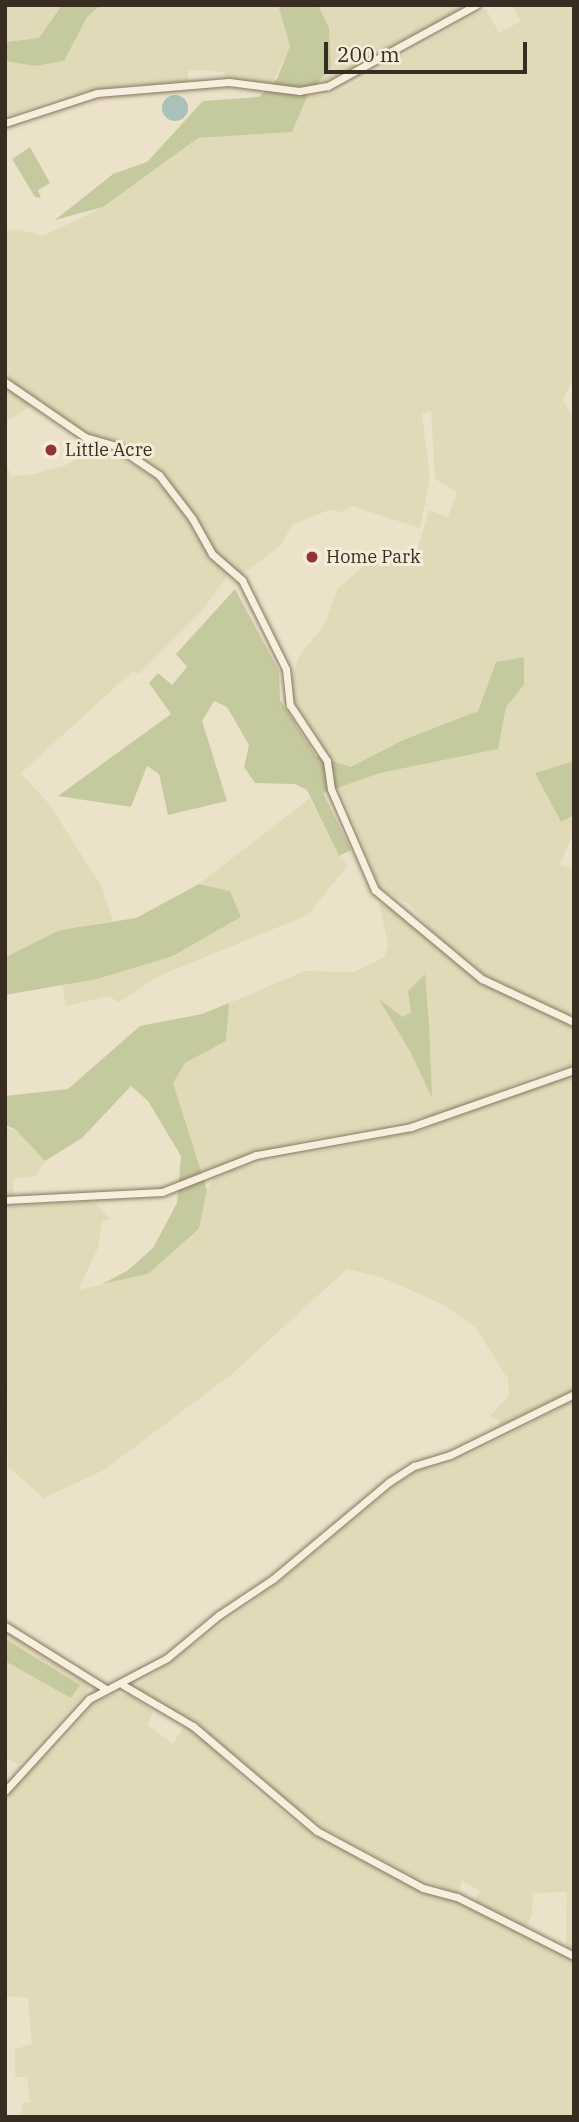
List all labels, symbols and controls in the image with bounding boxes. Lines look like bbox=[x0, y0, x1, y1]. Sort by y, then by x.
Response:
scale bar bbox=[327, 28, 530, 72]
text: 200 m bbox=[337, 40, 400, 68]
place label: Little Acre bbox=[65, 439, 152, 461]
marker: Little Acre bbox=[43, 442, 59, 458]
place label: Home Park bbox=[326, 546, 421, 568]
marker: Home Park bbox=[304, 549, 320, 565]

